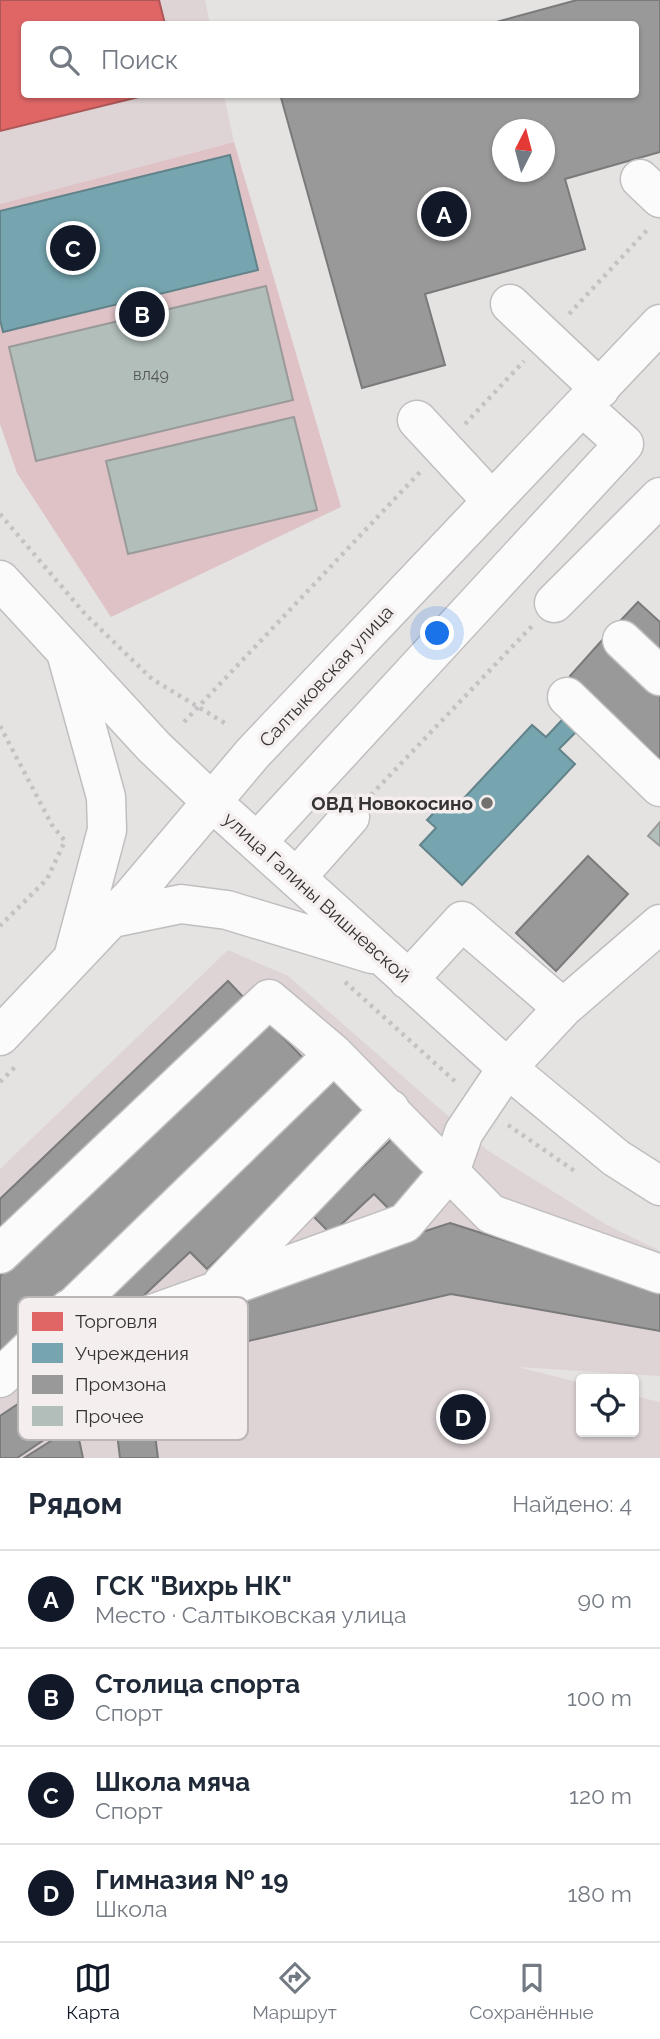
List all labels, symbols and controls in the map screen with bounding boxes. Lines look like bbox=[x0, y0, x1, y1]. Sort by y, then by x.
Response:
search box bbox=[21, 21, 639, 98]
icon: search bbox=[45, 41, 83, 79]
text: Поиск bbox=[101, 45, 178, 75]
north arrow bbox=[492, 119, 555, 182]
pin: A bbox=[421, 188, 467, 240]
pin: C bbox=[50, 222, 96, 274]
pin: B bbox=[119, 288, 165, 340]
house number: вл49 bbox=[133, 365, 169, 384]
street label: Салтыковская улица bbox=[255, 601, 397, 751]
your location bbox=[420, 616, 454, 650]
place label: ОВД Новокосино bbox=[311, 792, 473, 814]
marker: ОВД Новокосино bbox=[479, 795, 495, 811]
street label: улица Галины Вишневской bbox=[219, 807, 415, 987]
legend bbox=[18, 1297, 248, 1440]
text: Торговля bbox=[75, 1310, 157, 1332]
text: Учреждения bbox=[75, 1342, 189, 1364]
text: Промзона bbox=[75, 1373, 166, 1395]
map controls bbox=[576, 1374, 639, 1437]
button: locate bbox=[576, 1374, 639, 1437]
pin: D bbox=[440, 1391, 486, 1443]
text: Прочее bbox=[75, 1405, 144, 1427]
text: Рядом bbox=[28, 1486, 122, 1521]
text: Найдено: 4 bbox=[512, 1490, 632, 1517]
text: ГСК "Вихрь НК" bbox=[95, 1571, 292, 1601]
text: A bbox=[43, 1586, 59, 1613]
text: 90 m bbox=[577, 1586, 632, 1613]
text: Место · Салтыковская улица bbox=[95, 1601, 406, 1628]
text: Столица спорта bbox=[95, 1669, 300, 1699]
text: B bbox=[43, 1684, 59, 1711]
text: 100 m bbox=[567, 1684, 632, 1711]
text: Спорт bbox=[95, 1699, 163, 1726]
text: Школа мяча bbox=[95, 1767, 250, 1797]
text: C bbox=[43, 1782, 59, 1809]
text: 120 m bbox=[569, 1782, 632, 1809]
text: Спорт bbox=[95, 1797, 163, 1824]
text: Гимназия № 19 bbox=[95, 1865, 289, 1895]
text: D bbox=[43, 1880, 59, 1907]
text: 180 m bbox=[567, 1880, 632, 1907]
text: Школа bbox=[95, 1895, 168, 1922]
tab: Карта bbox=[66, 1959, 120, 2023]
tab: Маршрут bbox=[252, 1959, 337, 2023]
tab: Сохранённые bbox=[469, 1959, 594, 2023]

